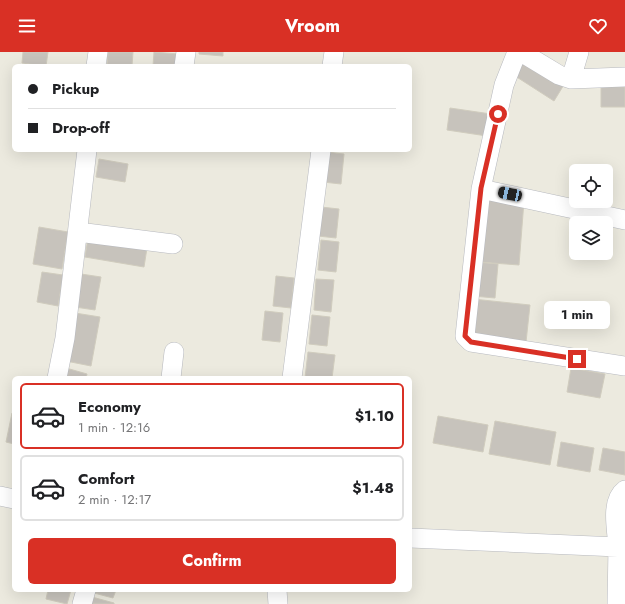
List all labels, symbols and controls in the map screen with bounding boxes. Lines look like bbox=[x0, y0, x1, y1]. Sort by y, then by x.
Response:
text: Vroom bbox=[285, 13, 340, 39]
icon: menu bbox=[16, 15, 38, 37]
icon: heart bbox=[587, 15, 609, 37]
text: Pickup bbox=[52, 78, 99, 100]
route start bbox=[489, 105, 507, 123]
text: Drop-off bbox=[52, 117, 110, 139]
map controls bbox=[569, 164, 613, 260]
button: locate bbox=[569, 164, 613, 208]
car bbox=[497, 186, 523, 202]
button: layers bbox=[569, 216, 613, 260]
callout: 1 min bbox=[544, 301, 610, 329]
text: 1 min bbox=[561, 305, 593, 324]
route end bbox=[568, 350, 586, 368]
text: Economy bbox=[78, 396, 141, 418]
icon: car bbox=[30, 398, 66, 434]
text: $1.10 bbox=[355, 405, 394, 427]
text: 1 min · 12:16 bbox=[78, 418, 150, 437]
text: Comfort bbox=[78, 468, 135, 490]
icon: car bbox=[30, 470, 66, 506]
text: $1.48 bbox=[352, 477, 394, 499]
text: 2 min · 12:17 bbox=[78, 490, 151, 509]
button: Confirm bbox=[28, 538, 396, 584]

